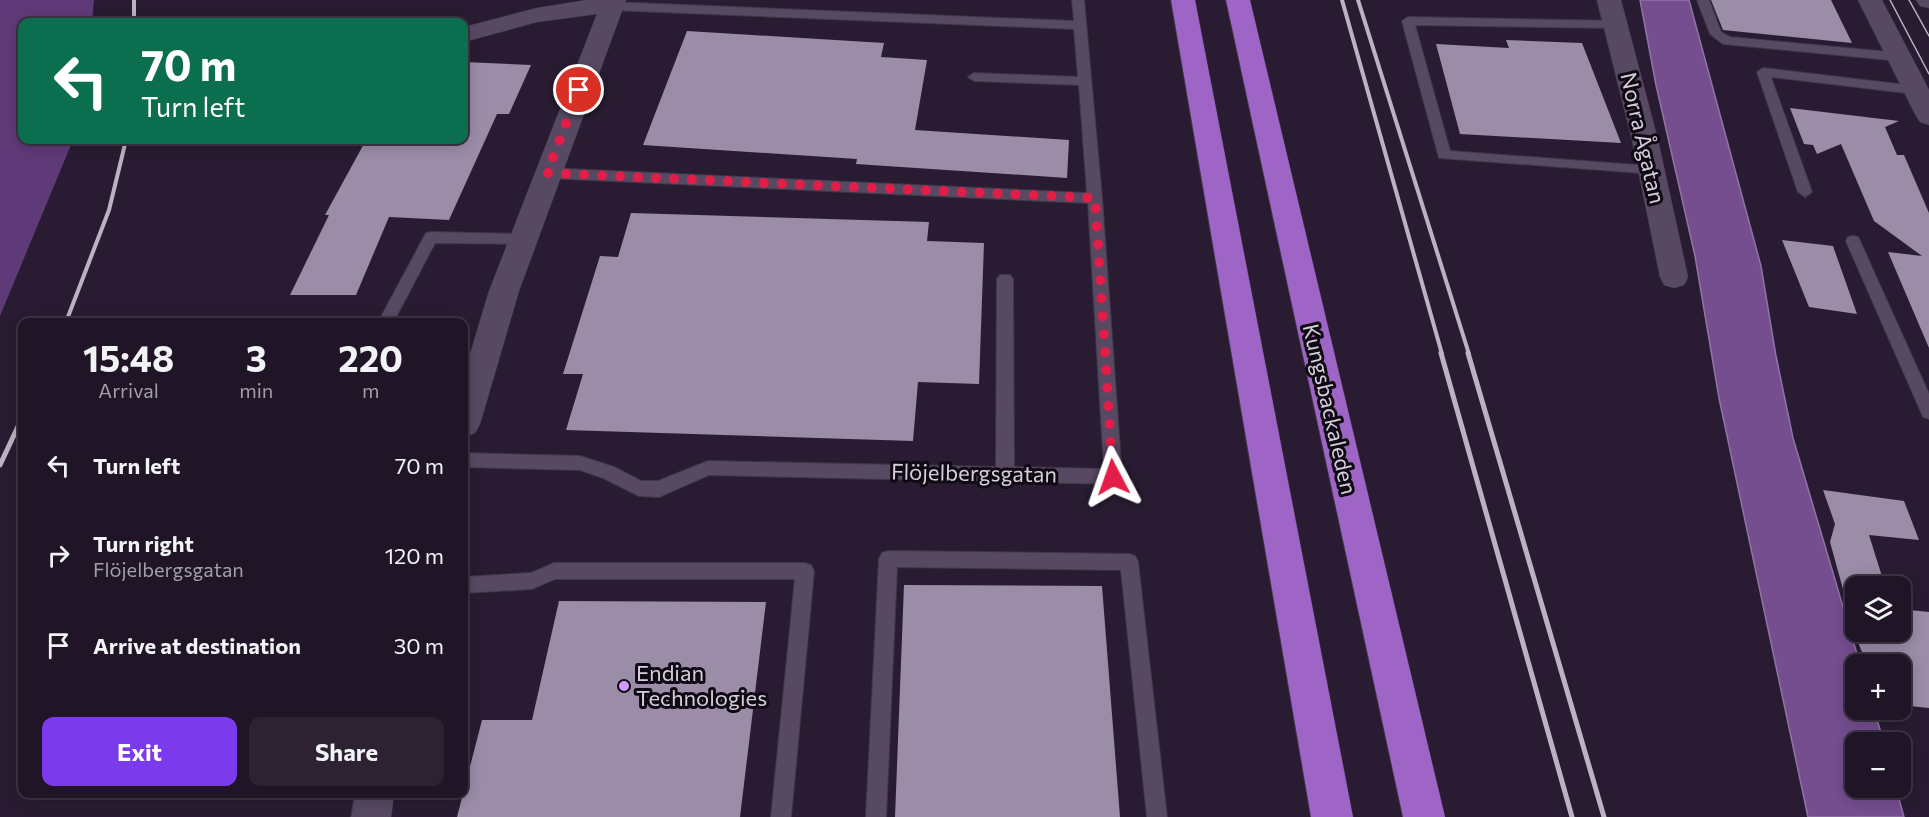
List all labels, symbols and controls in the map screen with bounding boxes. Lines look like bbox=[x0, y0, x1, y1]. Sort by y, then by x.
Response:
text: 70 m bbox=[141, 38, 236, 90]
icon: left bbox=[42, 42, 120, 120]
pin bbox=[553, 64, 604, 115]
street label: Norra Ågatan bbox=[1615, 70, 1672, 206]
icon: arrive bbox=[562, 73, 595, 106]
text: Turn left bbox=[141, 90, 245, 123]
street label: Kungsbackaleden bbox=[1298, 321, 1363, 497]
text: 15:48 bbox=[83, 335, 174, 379]
text: 3 bbox=[246, 335, 267, 379]
text: 220 bbox=[338, 335, 403, 379]
text: Arrival bbox=[98, 378, 159, 402]
text: min bbox=[239, 378, 273, 402]
text: m bbox=[362, 378, 379, 402]
position arrow bbox=[1081, 445, 1145, 509]
icon: left bbox=[42, 449, 75, 482]
text: Turn left bbox=[93, 452, 180, 479]
text: 70 m bbox=[395, 452, 444, 479]
street label: Flöjelbergsgatan bbox=[891, 458, 1057, 487]
text: Turn right bbox=[93, 530, 194, 557]
icon: right bbox=[42, 539, 75, 572]
text: 120 m bbox=[385, 542, 444, 569]
text: Flöjelbergsgatan bbox=[93, 557, 244, 581]
map controls bbox=[1845, 576, 1911, 798]
button: layers bbox=[1845, 576, 1911, 642]
icon: arrive bbox=[42, 629, 75, 662]
text: Arrive at destination bbox=[93, 632, 301, 659]
text: 30 m bbox=[394, 632, 444, 659]
button: + bbox=[1845, 654, 1911, 720]
place label: Endian Technologies bbox=[636, 659, 767, 711]
marker: Endian Technologies bbox=[617, 679, 631, 693]
button: Exit bbox=[42, 717, 237, 786]
button: Share bbox=[249, 717, 444, 786]
button: − bbox=[1845, 732, 1911, 798]

